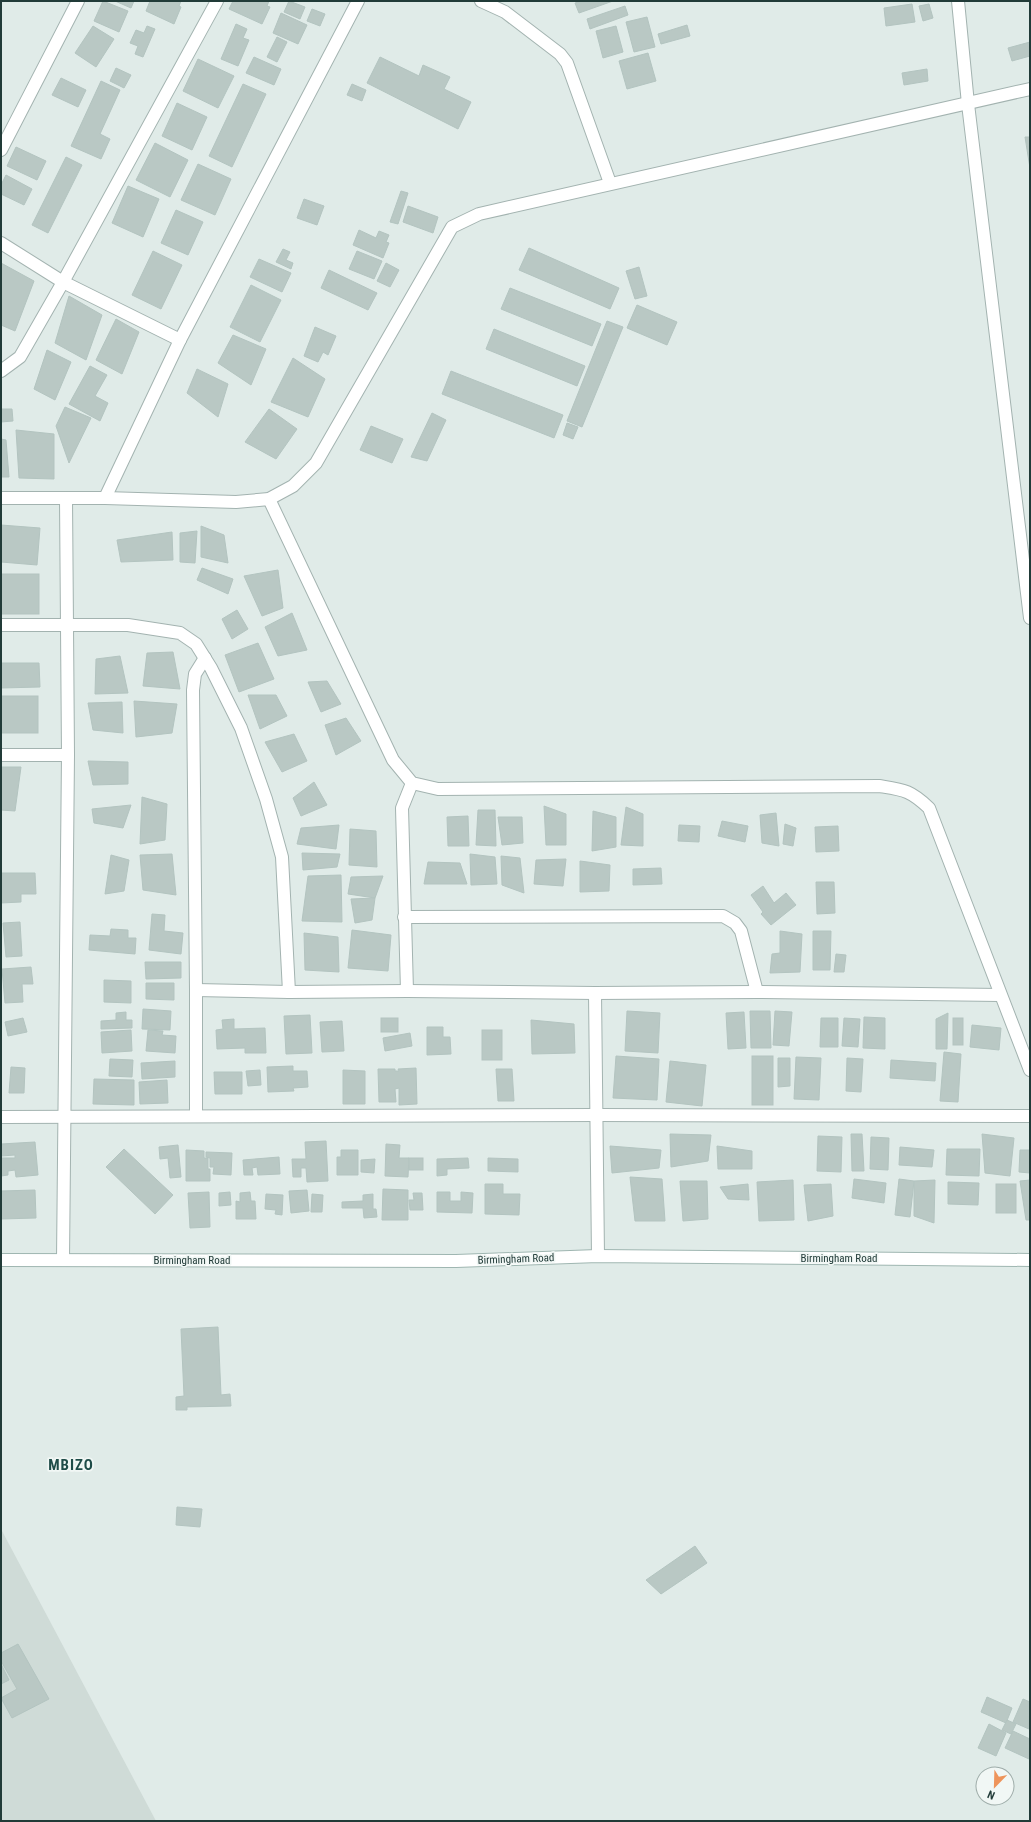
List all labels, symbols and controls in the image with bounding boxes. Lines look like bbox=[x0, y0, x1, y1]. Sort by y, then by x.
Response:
street label: Birmingham Road bbox=[477, 1251, 555, 1267]
street label: Birmingham Road bbox=[801, 1252, 877, 1265]
street label: Birmingham Road bbox=[154, 1254, 230, 1267]
district label: MBIZO bbox=[48, 1456, 94, 1474]
north arrow bbox=[975, 1766, 1015, 1806]
text: N bbox=[985, 1787, 997, 1802]

